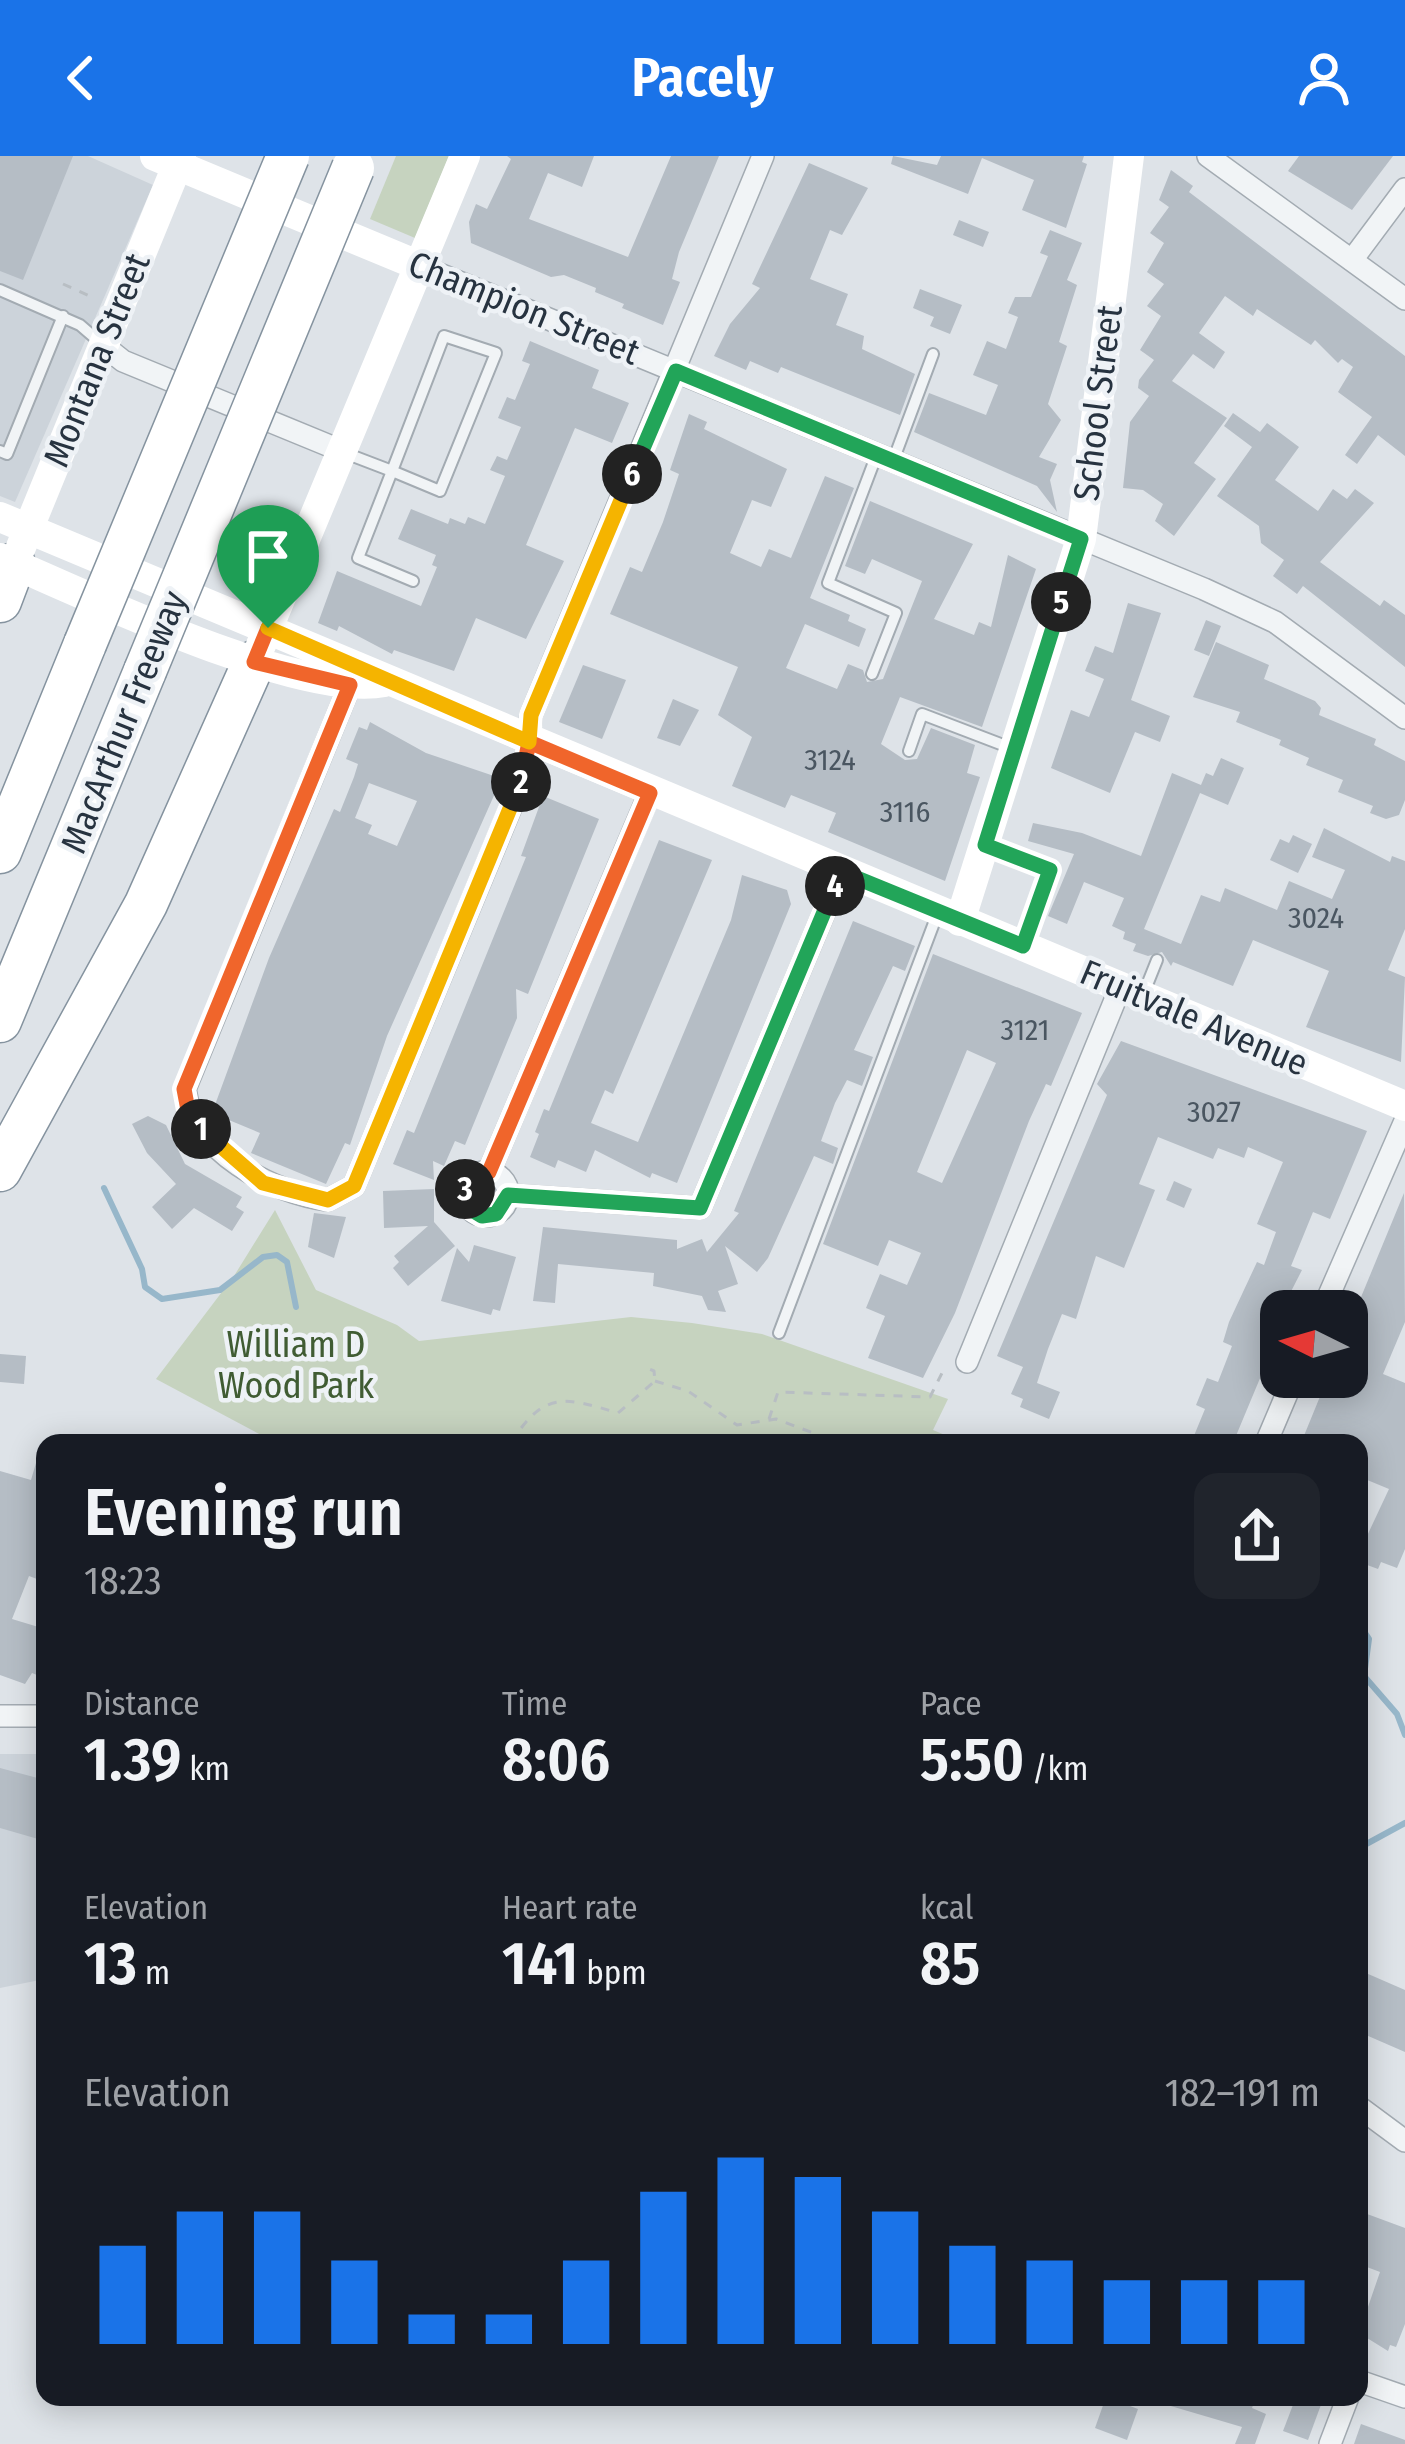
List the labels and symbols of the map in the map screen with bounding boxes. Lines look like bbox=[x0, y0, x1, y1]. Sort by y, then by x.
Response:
street label: Champion Street bbox=[402, 242, 646, 374]
street label: Montana Street bbox=[34, 247, 160, 473]
street label: School Street bbox=[1064, 303, 1132, 503]
pin: 6 bbox=[602, 444, 662, 504]
pin bbox=[217, 505, 319, 628]
pin: 5 bbox=[1031, 572, 1091, 632]
street label: MacArthur Freeway bbox=[51, 585, 197, 859]
house number: 3124 bbox=[804, 742, 856, 778]
pin: 2 bbox=[491, 752, 551, 812]
house number: 3116 bbox=[880, 794, 930, 830]
pin: 4 bbox=[805, 856, 865, 916]
house number: 3024 bbox=[1288, 900, 1344, 936]
street label: Fruitvale Avenue bbox=[1073, 950, 1315, 1086]
house number: 3121 bbox=[1001, 1012, 1049, 1048]
house number: 3027 bbox=[1187, 1094, 1241, 1130]
pin: 1 bbox=[171, 1099, 231, 1159]
pin: 3 bbox=[435, 1159, 495, 1219]
north arrow bbox=[1260, 1290, 1368, 1398]
park label: William D Wood Park bbox=[218, 1323, 374, 1408]

